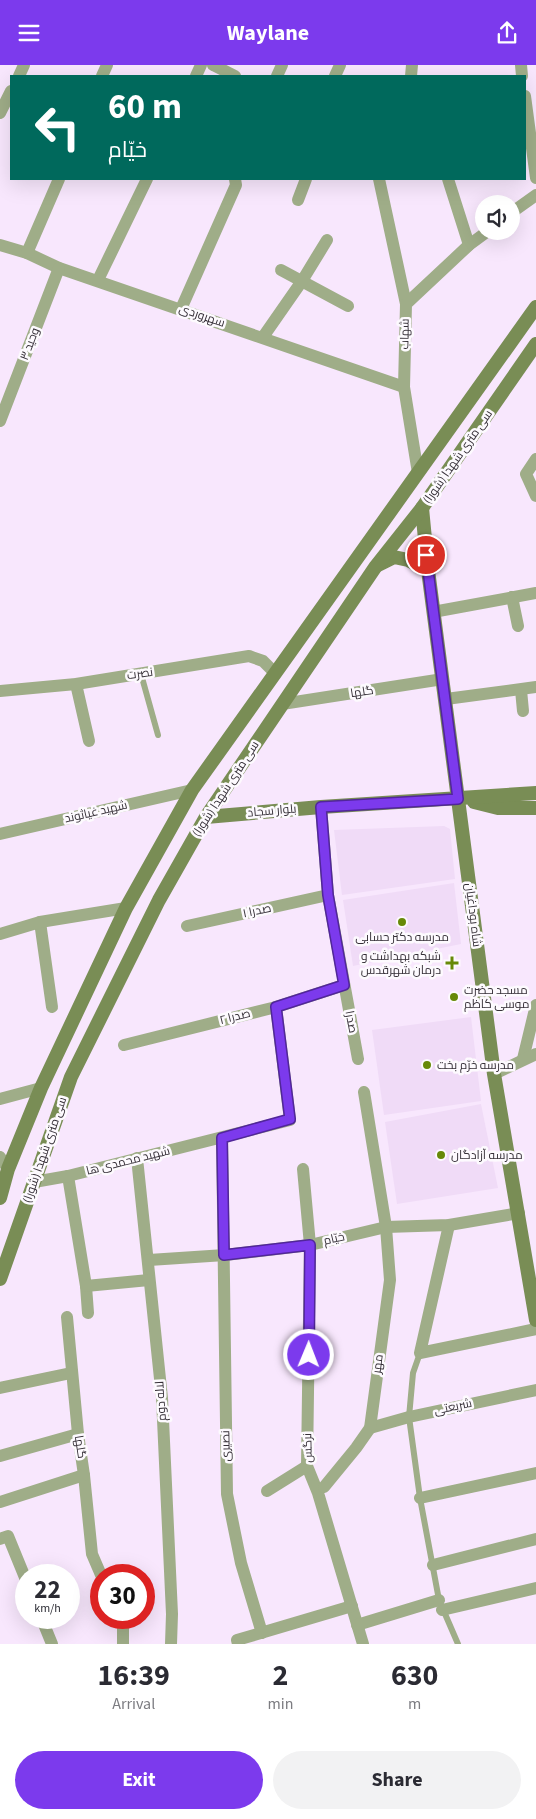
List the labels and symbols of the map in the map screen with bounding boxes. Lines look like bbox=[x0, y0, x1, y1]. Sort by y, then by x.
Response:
street label: سهروردی bbox=[177, 300, 227, 332]
street label: شهاب bbox=[396, 318, 414, 350]
street label: وحید ۳ bbox=[16, 325, 44, 363]
street label: سی متری شهدا (شورا) bbox=[419, 406, 497, 507]
pin bbox=[405, 534, 447, 576]
street label: نصرت bbox=[126, 664, 154, 684]
street label: گلها bbox=[349, 682, 375, 702]
street label: سی متری شهدا (شورا) bbox=[189, 738, 263, 840]
street label: شهید غیاثوند bbox=[63, 796, 129, 827]
street label: بلوار سجاد bbox=[247, 800, 297, 822]
street label: شاه بوداغیان bbox=[461, 882, 485, 948]
street label: صدرا ۱ bbox=[241, 900, 273, 922]
marker: مدرسه دکتر حسابی bbox=[396, 916, 408, 928]
place label: مدرسه دکتر حسابی bbox=[355, 929, 449, 946]
place label: شبکه بهداشت و درمان شهرقدس bbox=[361, 948, 441, 979]
marker: شبکه بهداشت و درمان شهرقدس bbox=[445, 956, 459, 970]
place label: مسجد حضرت موسی کاظم bbox=[464, 982, 529, 1013]
marker: مسجد حضرت موسی کاظم bbox=[448, 991, 460, 1003]
street label: صدرا ۲ bbox=[218, 1005, 252, 1029]
street label: صدرا bbox=[340, 1009, 362, 1035]
place label: مدرسه خرّم بخت bbox=[437, 1057, 514, 1074]
marker: مدرسه خرّم بخت bbox=[421, 1059, 433, 1071]
street label: سی متری شهدا (شورا) bbox=[19, 1095, 71, 1205]
street label: شهید محمدی ها bbox=[84, 1142, 172, 1180]
place label: مدرسه آزادگان bbox=[451, 1147, 523, 1164]
marker: مدرسه آزادگان bbox=[435, 1149, 447, 1161]
street label: خیّام bbox=[322, 1228, 346, 1250]
position arrow bbox=[282, 1328, 334, 1380]
street label: مهر bbox=[368, 1353, 388, 1376]
street label: لاله دوم bbox=[151, 1380, 171, 1422]
street label: شریعتی bbox=[433, 1395, 473, 1419]
street label: نصیری bbox=[217, 1430, 235, 1462]
street label: نرگس bbox=[299, 1433, 317, 1463]
street label: گلها bbox=[70, 1434, 90, 1460]
speed limit sign: 30 bbox=[90, 1564, 155, 1629]

